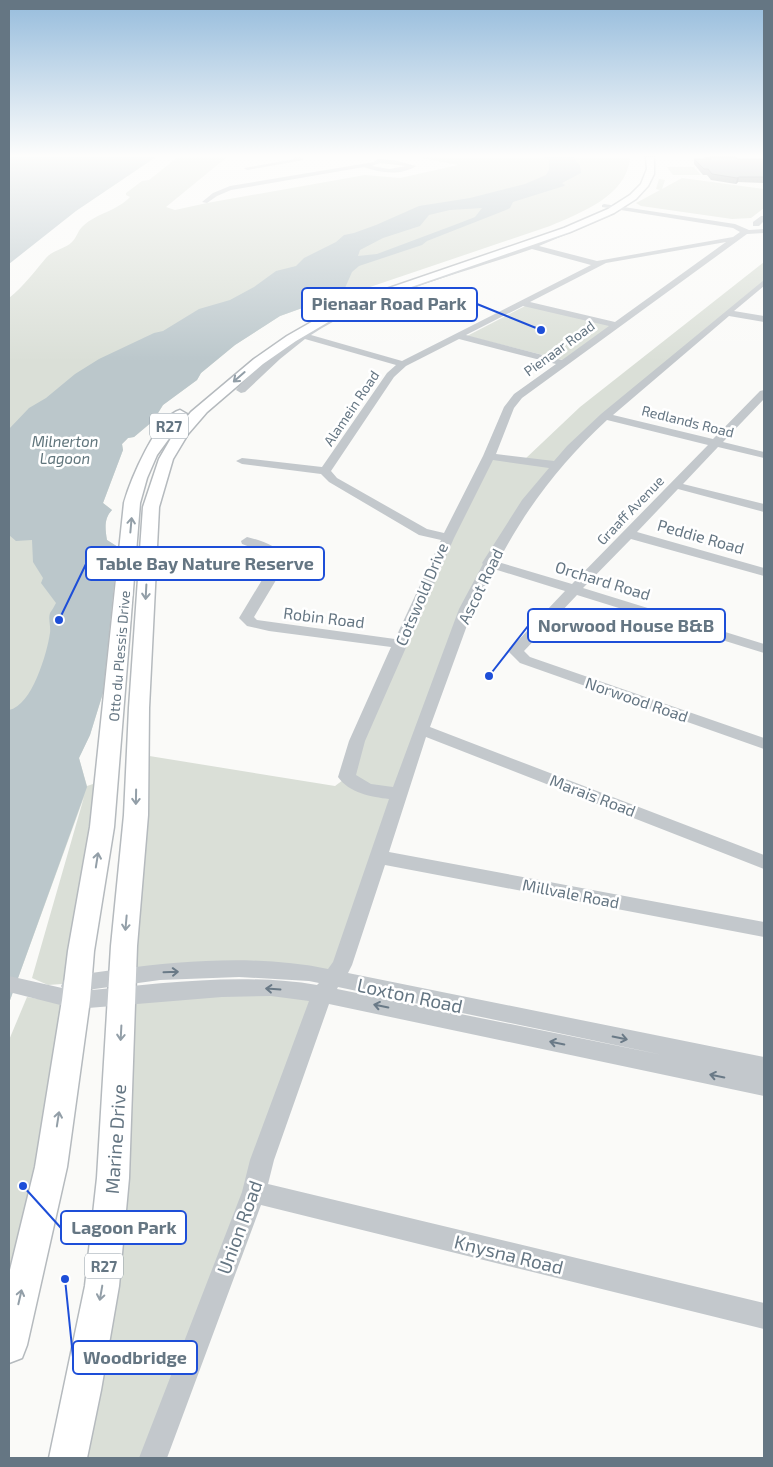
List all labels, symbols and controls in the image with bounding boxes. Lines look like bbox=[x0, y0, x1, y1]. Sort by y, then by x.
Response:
callout: Pienaar Road Park bbox=[302, 288, 477, 321]
text: Pienaar Road Park bbox=[312, 292, 466, 314]
street label: Pienaar Road bbox=[520, 317, 598, 379]
street label: Alamein Road bbox=[320, 367, 382, 449]
one-way arrow bbox=[232, 372, 245, 383]
street label: Redlands Road bbox=[640, 401, 736, 441]
road number: R27 bbox=[150, 414, 188, 438]
water label: Milnerton Lagoon bbox=[32, 432, 98, 467]
street label: Graaff Avenue bbox=[593, 472, 667, 548]
street label: Peddie Road bbox=[655, 515, 747, 557]
one-way arrow bbox=[126, 517, 135, 533]
street label: Cotswold Drive bbox=[391, 540, 451, 648]
street label: Ascot Road bbox=[454, 545, 506, 627]
callout: Table Bay Nature Reserve bbox=[86, 547, 324, 580]
text: Table Bay Nature Reserve bbox=[96, 552, 314, 574]
street label: Orchard Road bbox=[553, 556, 653, 604]
one-way arrow bbox=[141, 584, 150, 600]
street label: Otto du Plessis Drive bbox=[105, 590, 133, 722]
street label: Robin Road bbox=[282, 603, 366, 631]
callout: Norwood House B&B bbox=[528, 609, 725, 642]
text: Norwood House B&B bbox=[538, 614, 714, 636]
street label: Norwood Road bbox=[583, 672, 691, 726]
street label: Marais Road bbox=[547, 770, 639, 820]
one-way arrow bbox=[131, 788, 141, 805]
one-way arrow bbox=[92, 853, 102, 869]
street label: Millvale Road bbox=[521, 874, 621, 912]
one-way arrow bbox=[122, 915, 131, 931]
one-way arrow bbox=[163, 967, 179, 976]
street label: Loxton Road bbox=[355, 973, 465, 1017]
one-way arrow bbox=[266, 984, 282, 993]
one-way arrow bbox=[374, 1000, 390, 1010]
one-way arrow bbox=[116, 1025, 125, 1041]
one-way arrow bbox=[612, 1034, 628, 1043]
one-way arrow bbox=[550, 1037, 566, 1047]
one-way arrow bbox=[709, 1071, 725, 1080]
street label: Marine Drive bbox=[100, 1083, 130, 1195]
one-way arrow bbox=[53, 1112, 63, 1128]
street label: Union Road bbox=[211, 1177, 267, 1277]
callout: Lagoon Park bbox=[61, 1211, 186, 1244]
text: Lagoon Park bbox=[71, 1216, 177, 1238]
street label: Knysna Road bbox=[452, 1229, 566, 1279]
road number: R27 bbox=[85, 1254, 123, 1278]
one-way arrow bbox=[95, 1284, 105, 1300]
one-way arrow bbox=[16, 1290, 25, 1306]
callout: Woodbridge bbox=[73, 1341, 197, 1374]
text: Woodbridge bbox=[83, 1346, 187, 1368]

